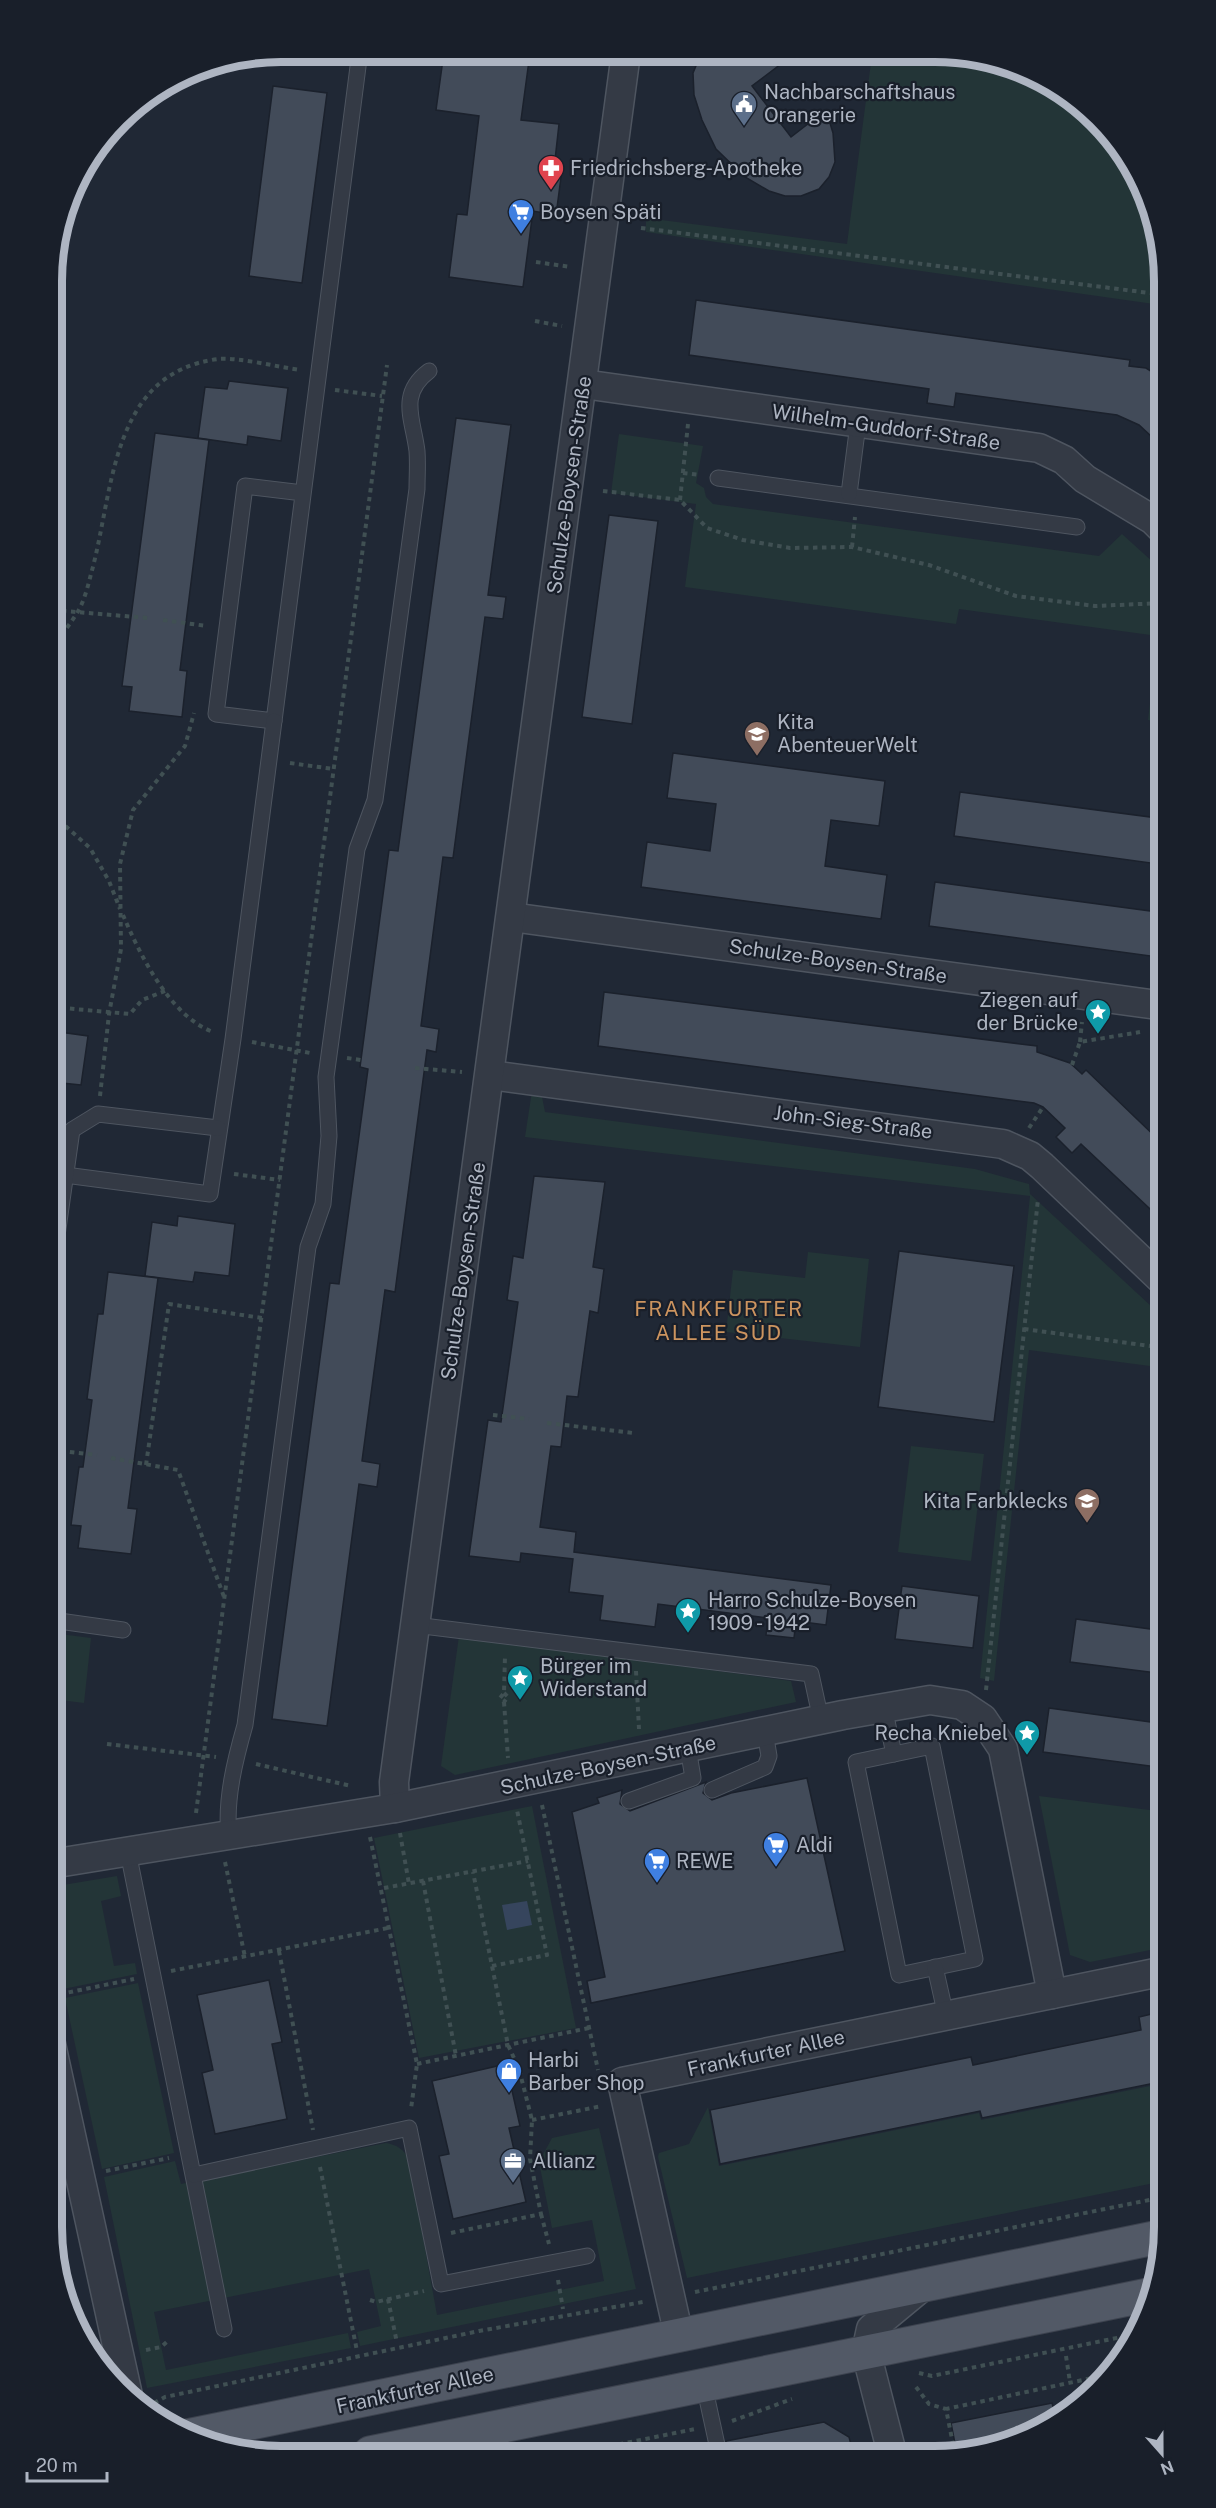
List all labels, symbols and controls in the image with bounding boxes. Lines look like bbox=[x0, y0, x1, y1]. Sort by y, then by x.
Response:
place label: Nachbarschaftshaus Orangerie bbox=[764, 80, 956, 127]
public building icon: Nachbarschaftshaus Orangerie bbox=[729, 89, 759, 127]
pharmacy icon: Friedrichsberg-Apotheke bbox=[536, 153, 566, 191]
place label: Friedrichsberg-Apotheke bbox=[570, 156, 802, 180]
supermarket icon: Boysen Späti bbox=[506, 197, 536, 235]
place label: Boysen Späti bbox=[540, 200, 662, 224]
street label: Schulze-Boysen-Straße bbox=[542, 374, 596, 596]
street label: Wilhelm-Guddorf-Straße bbox=[770, 399, 1002, 455]
place label: Kita AbenteuerWelt bbox=[777, 710, 918, 757]
school or university icon: Kita AbenteuerWelt bbox=[742, 719, 772, 757]
street label: Schulze-Boysen-Straße bbox=[727, 934, 949, 988]
place label: Ziegen auf der Brücke bbox=[976, 988, 1078, 1035]
place icon: Ziegen auf der Brücke bbox=[1083, 997, 1113, 1035]
street label: John-Sieg-Straße bbox=[772, 1100, 934, 1144]
street label: Schulze-Boysen-Straße bbox=[436, 1160, 490, 1382]
district label: FRANKFURTER ALLEE SÜD bbox=[634, 1296, 804, 1345]
school or university icon: Kita Farbklecks bbox=[1072, 1486, 1102, 1524]
place label: Kita Farbklecks bbox=[923, 1489, 1068, 1513]
place label: Harro Schulze-Boysen 1909 - 1942 bbox=[708, 1588, 916, 1635]
place icon: Harro Schulze-Boysen 1909 - 1942 bbox=[673, 1596, 703, 1634]
place label: Bürger im Widerstand bbox=[540, 1654, 647, 1701]
place icon: Bürger im Widerstand bbox=[505, 1663, 535, 1701]
place icon: Recha Kniebel bbox=[1012, 1718, 1042, 1756]
place label: Recha Kniebel bbox=[875, 1721, 1008, 1745]
street label: Schulze-Boysen-Straße bbox=[498, 1730, 718, 1800]
supermarket icon: Aldi bbox=[761, 1830, 791, 1868]
place label: Aldi bbox=[796, 1833, 833, 1857]
supermarket icon: REWE bbox=[642, 1846, 672, 1884]
place label: REWE bbox=[676, 1849, 734, 1873]
street label: Frankfurter Allee bbox=[685, 2025, 847, 2081]
place label: Harbi Barber Shop bbox=[528, 2048, 644, 2095]
shop icon: Harbi Barber Shop bbox=[494, 2056, 524, 2094]
office icon: Allianz bbox=[498, 2146, 528, 2184]
place label: Allianz bbox=[532, 2149, 595, 2173]
street label: Frankfurter Allee bbox=[334, 2362, 496, 2418]
north arrow bbox=[1132, 2424, 1192, 2484]
scale bar bbox=[27, 2445, 106, 2483]
text: 20 m bbox=[36, 2455, 78, 2476]
text: N bbox=[1158, 2456, 1176, 2479]

